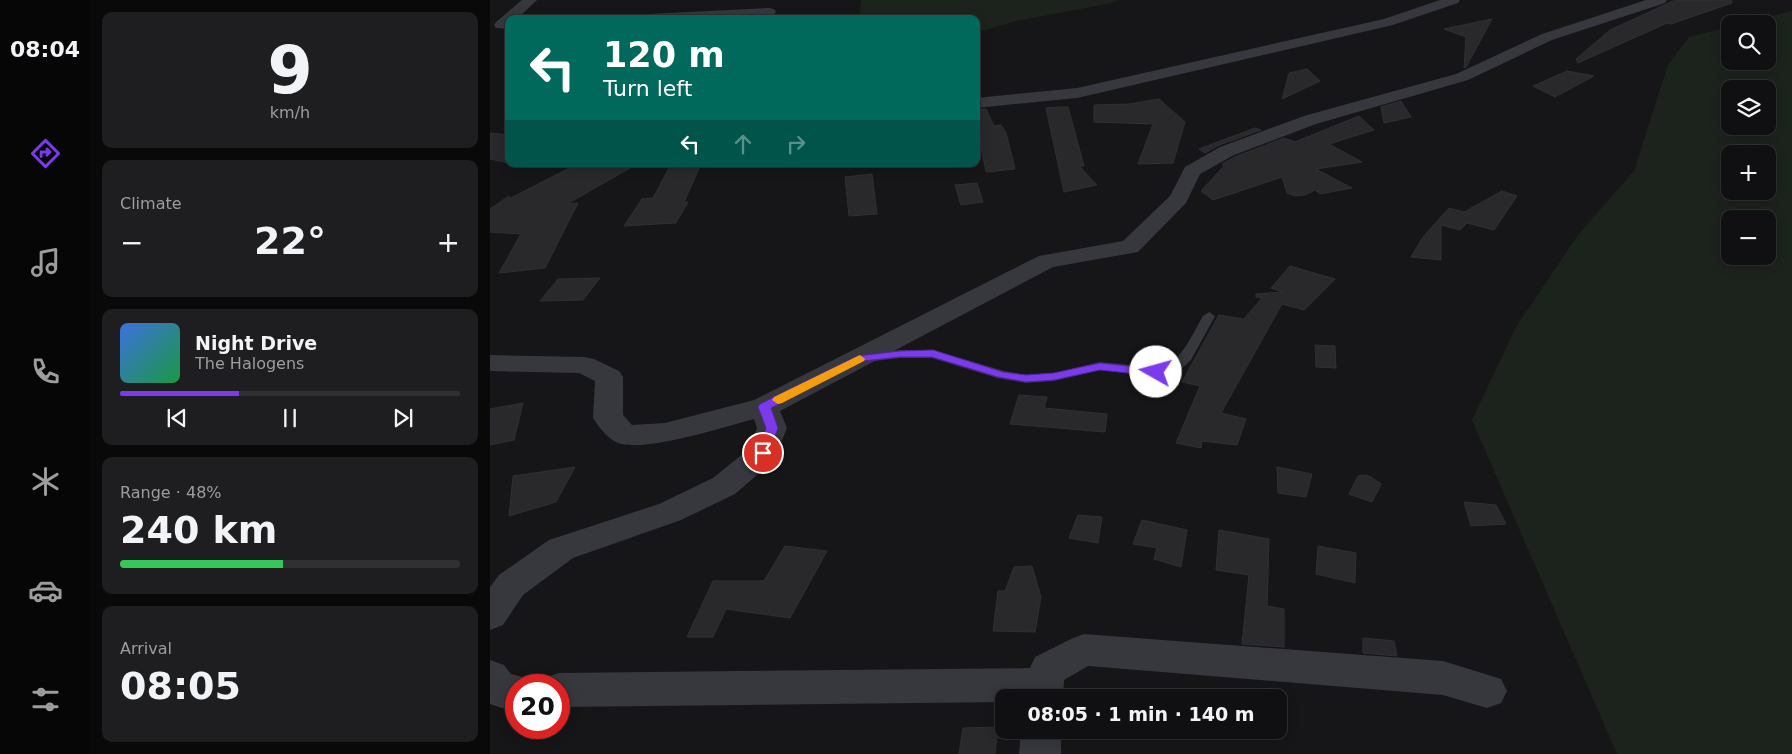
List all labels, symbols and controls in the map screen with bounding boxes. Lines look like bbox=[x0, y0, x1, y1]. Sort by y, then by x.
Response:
map controls bbox=[1721, 15, 1776, 265]
button: search bbox=[1721, 15, 1776, 70]
text: 9 bbox=[267, 33, 313, 108]
icon: left bbox=[520, 35, 585, 100]
text: 120 m bbox=[603, 35, 725, 75]
text: 08:04 bbox=[10, 37, 80, 62]
text: Turn left bbox=[603, 76, 692, 101]
button: layers bbox=[1721, 80, 1776, 135]
text: km/h bbox=[270, 103, 310, 122]
icon: left bbox=[676, 130, 704, 158]
icon: ahead bbox=[729, 130, 757, 158]
icon: right bbox=[782, 130, 810, 158]
icon: directions bbox=[28, 136, 63, 171]
button: + bbox=[1721, 145, 1776, 200]
text: Climate bbox=[120, 194, 182, 213]
button: − bbox=[1721, 210, 1776, 265]
text: 22° bbox=[254, 219, 326, 263]
text: − bbox=[120, 226, 143, 259]
text: + bbox=[437, 226, 460, 259]
icon: music bbox=[28, 245, 63, 280]
text: Night Drive bbox=[195, 332, 317, 354]
position arrow bbox=[1129, 345, 1181, 397]
icon: phone bbox=[28, 354, 63, 389]
text: The Halogens bbox=[195, 354, 304, 373]
icon: previous bbox=[163, 404, 191, 432]
icon: pause bbox=[276, 404, 304, 432]
icon: next bbox=[389, 404, 417, 432]
pin bbox=[742, 432, 784, 474]
icon: arrive bbox=[749, 439, 777, 467]
icon: climate bbox=[28, 464, 63, 499]
text: Range · 48% bbox=[120, 483, 222, 502]
text: 240 km bbox=[120, 508, 277, 552]
icon: car bbox=[28, 573, 63, 608]
text: Arrival bbox=[120, 639, 172, 658]
text: 08:05 bbox=[120, 664, 241, 708]
speed limit sign: 20 bbox=[505, 674, 570, 739]
icon: filters bbox=[28, 682, 63, 717]
text: 08:05 · 1 min · 140 m bbox=[1027, 703, 1255, 725]

